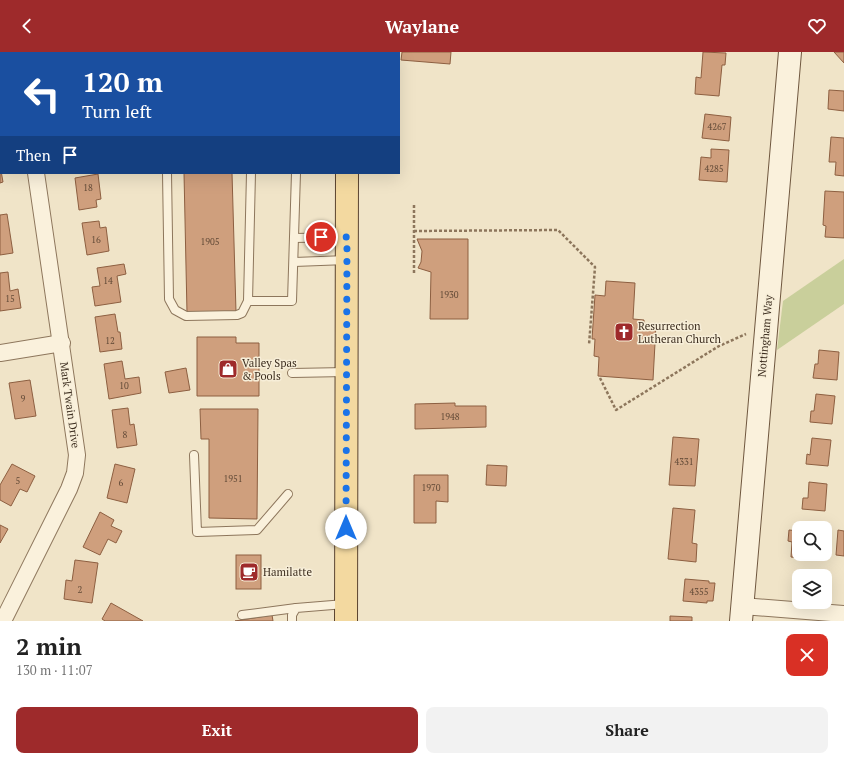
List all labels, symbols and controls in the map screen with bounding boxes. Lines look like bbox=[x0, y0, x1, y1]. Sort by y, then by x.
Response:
text: Waylane bbox=[385, 14, 459, 38]
icon: back bbox=[16, 15, 38, 37]
icon: heart bbox=[806, 15, 828, 37]
text: 120 m bbox=[82, 63, 163, 100]
icon: left bbox=[16, 68, 68, 120]
text: Turn left bbox=[82, 99, 152, 123]
house number: 4267 bbox=[707, 121, 727, 133]
icon: arrive bbox=[59, 144, 81, 166]
text: Then bbox=[16, 145, 51, 165]
house number: 4285 bbox=[704, 163, 724, 175]
house number: 18 bbox=[83, 182, 93, 194]
pin bbox=[304, 220, 338, 254]
icon: arrive bbox=[310, 226, 332, 248]
house number: 16 bbox=[91, 234, 101, 246]
house number: 1905 bbox=[200, 236, 220, 248]
house number: 14 bbox=[103, 275, 113, 287]
house number: 1930 bbox=[439, 289, 459, 301]
house number: 15 bbox=[5, 293, 15, 305]
street label: Nottingham Way bbox=[754, 294, 776, 378]
place label: Resurrection Lutheran Church bbox=[638, 319, 722, 346]
church icon: Resurrection Lutheran Church bbox=[613, 321, 635, 343]
house number: 12 bbox=[105, 335, 115, 347]
place label: Valley Spas & Pools bbox=[242, 356, 297, 383]
shop icon: Valley Spas & Pools bbox=[217, 358, 239, 380]
street label: Mark Twain Drive bbox=[57, 361, 83, 449]
house number: 10 bbox=[119, 380, 129, 392]
house number: 9 bbox=[21, 393, 26, 405]
house number: 1948 bbox=[440, 411, 460, 423]
house number: 8 bbox=[123, 429, 128, 441]
house number: 4331 bbox=[674, 456, 694, 468]
house number: 1951 bbox=[223, 473, 243, 485]
house number: 5 bbox=[16, 475, 21, 487]
house number: 6 bbox=[119, 477, 124, 489]
house number: 1970 bbox=[421, 482, 441, 494]
position arrow bbox=[325, 507, 367, 549]
map controls bbox=[792, 521, 832, 609]
button: search bbox=[792, 521, 832, 561]
cafe icon: Hamilatte bbox=[238, 561, 260, 583]
place label: Hamilatte bbox=[263, 565, 312, 579]
button: layers bbox=[792, 569, 832, 609]
house number: 2 bbox=[78, 584, 83, 596]
house number: 4355 bbox=[689, 586, 709, 598]
text: 2 min bbox=[16, 630, 82, 662]
button: close bbox=[786, 634, 828, 676]
text: 130 m · 11:07 bbox=[16, 661, 93, 679]
button: Exit bbox=[16, 707, 418, 753]
button: Share bbox=[426, 707, 828, 753]

